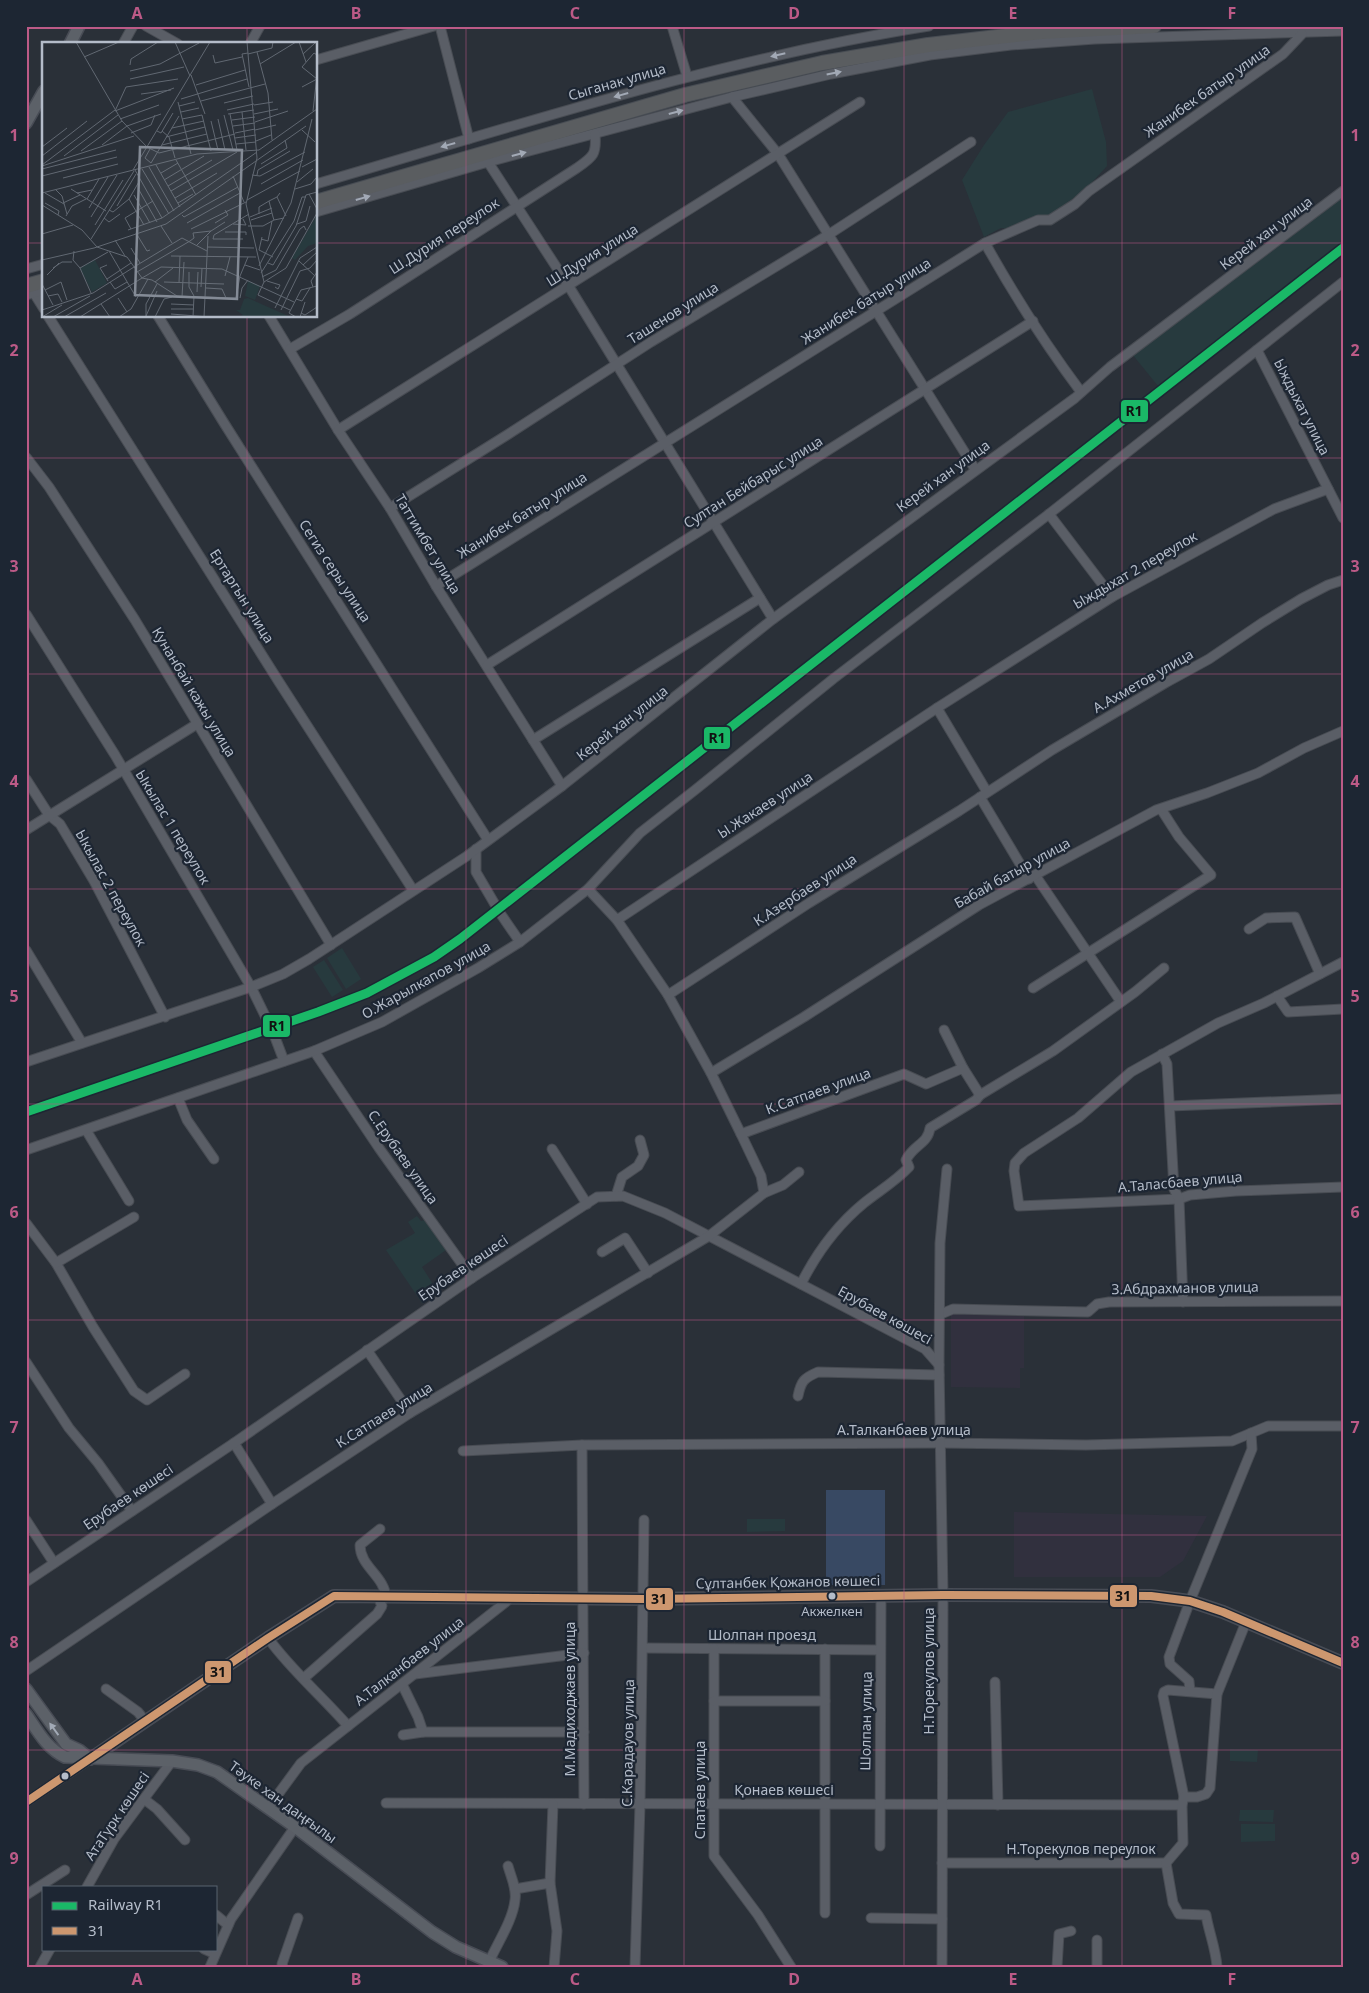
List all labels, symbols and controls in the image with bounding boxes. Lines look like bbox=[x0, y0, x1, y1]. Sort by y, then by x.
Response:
text: A bbox=[131, 2, 143, 24]
text: B bbox=[351, 2, 361, 24]
text: C bbox=[570, 2, 580, 24]
text: D bbox=[788, 2, 800, 24]
text: E bbox=[1009, 2, 1018, 24]
text: F bbox=[1228, 2, 1236, 24]
street label: Жанибек батыр улица bbox=[1140, 40, 1273, 141]
inset map bbox=[42, 42, 318, 318]
one-way arrow bbox=[771, 51, 786, 59]
street label: Сыганак улица bbox=[566, 59, 668, 105]
one-way arrow bbox=[827, 69, 842, 77]
one-way arrow bbox=[613, 92, 628, 100]
one-way arrow bbox=[669, 108, 684, 116]
text: 1 bbox=[9, 124, 19, 146]
text: 1 bbox=[1350, 124, 1360, 146]
one-way arrow bbox=[440, 142, 455, 150]
one-way arrow bbox=[512, 149, 527, 157]
street label: Керей хан улица bbox=[1216, 192, 1316, 274]
street label: Ш.Дурия переулок bbox=[385, 193, 503, 278]
one-way arrow bbox=[356, 194, 371, 202]
street label: Ш.Дурия улица bbox=[542, 219, 641, 290]
street label: Жанибек батыр улица bbox=[797, 253, 934, 348]
street label: Ташенов улица bbox=[624, 277, 722, 348]
text: 2 bbox=[9, 339, 19, 361]
text: 2 bbox=[1350, 339, 1360, 361]
street label: Ыждыхат улица bbox=[1270, 355, 1335, 458]
line badge: R1 bbox=[1120, 399, 1149, 423]
text: R1 bbox=[1125, 401, 1143, 420]
street label: Султан Бейбарыс улица bbox=[680, 431, 826, 532]
street label: Керей хан улица bbox=[892, 435, 993, 516]
street label: Жанибек батыр улица bbox=[453, 467, 590, 562]
street label: Таттимбет улица bbox=[391, 490, 466, 597]
street label: Сегиз серы улица bbox=[295, 516, 376, 626]
street label: Ыждыхат 2 переулок bbox=[1069, 526, 1201, 613]
street label: Ертаргын улица bbox=[206, 545, 279, 646]
text: 3 bbox=[9, 555, 19, 577]
text: 3 bbox=[1350, 555, 1360, 577]
street label: Кунанбай кажы улица bbox=[148, 623, 241, 760]
street label: А.Ахметов улица bbox=[1089, 644, 1196, 717]
street label: Керей хан улица bbox=[572, 681, 671, 764]
line badge: R1 bbox=[703, 726, 731, 750]
text: R1 bbox=[708, 728, 726, 747]
street label: Ыкылас 1 переулок bbox=[132, 766, 215, 888]
street label: Ы.Жакаев улица bbox=[713, 767, 816, 842]
text: 4 bbox=[9, 770, 19, 792]
text: 4 bbox=[1350, 770, 1360, 792]
street label: Ыкылас 2 переулок bbox=[71, 826, 152, 950]
street label: Бабай батыр улица bbox=[950, 833, 1073, 912]
street label: К.Азербаев улица bbox=[749, 849, 860, 930]
street label: О.Жарылкапов улица bbox=[358, 936, 494, 1023]
text: 5 bbox=[9, 985, 19, 1007]
text: 5 bbox=[1350, 985, 1360, 1007]
line badge: R1 bbox=[262, 1014, 291, 1038]
text: R1 bbox=[268, 1016, 286, 1035]
street label: К.Сатпаев улица bbox=[763, 1063, 873, 1118]
street label: С.Ерубаев улица bbox=[364, 1106, 443, 1208]
street label: А.Таласбаев улица bbox=[1117, 1167, 1243, 1196]
text: 6 bbox=[9, 1201, 19, 1223]
text: 6 bbox=[1350, 1201, 1360, 1223]
street label: Ерубаев көшесі bbox=[414, 1230, 511, 1305]
street label: З.Абдрахманов улица bbox=[1111, 1277, 1259, 1298]
street label: Ерубаев көшесі bbox=[835, 1281, 936, 1348]
street label: К.Сатпаев улица bbox=[332, 1377, 436, 1452]
text: 7 bbox=[9, 1416, 19, 1438]
text: 7 bbox=[1350, 1416, 1360, 1438]
street label: А.Талканбаев улица bbox=[837, 1420, 971, 1439]
street label: Ерубаев көшесі bbox=[79, 1459, 176, 1534]
street label: Сұлтанбек Қожанов көшесі bbox=[695, 1570, 880, 1593]
line badge: 31 bbox=[1109, 1584, 1138, 1608]
text: 31 bbox=[1115, 1586, 1131, 1605]
line badge: 31 bbox=[645, 1587, 674, 1611]
text: 31 bbox=[651, 1589, 667, 1608]
marker: Акжелкен bbox=[827, 1591, 837, 1601]
place label: Акжелкен bbox=[801, 1602, 863, 1620]
street label: Н.Торекулов улица bbox=[919, 1608, 938, 1734]
street label: А.Талканбаев улица bbox=[350, 1612, 467, 1709]
street label: М.Мадиходжаев улица bbox=[560, 1622, 579, 1776]
street label: Шолпан проезд bbox=[708, 1625, 816, 1644]
text: 8 bbox=[9, 1631, 19, 1653]
text: 8 bbox=[1350, 1631, 1360, 1653]
line badge: 31 bbox=[204, 1660, 232, 1684]
text: 31 bbox=[210, 1662, 226, 1681]
street label: Шолпан улица bbox=[855, 1671, 876, 1771]
street label: С.Карадауов улица bbox=[617, 1679, 638, 1807]
one-way arrow bbox=[50, 1722, 60, 1735]
street label: Спатаев улица bbox=[690, 1741, 709, 1839]
street label: Тәуке хан даңғылы bbox=[226, 1756, 341, 1847]
street label: АтаТүрк көшесі bbox=[80, 1768, 153, 1864]
unlabelled marker bbox=[60, 1771, 70, 1781]
street label: Қонаев көшесі bbox=[734, 1780, 834, 1799]
street label: Н.Торекулов переулок bbox=[1006, 1839, 1156, 1858]
text: 9 bbox=[9, 1847, 19, 1869]
text: 9 bbox=[1350, 1847, 1360, 1869]
legend bbox=[42, 1886, 218, 1950]
text: Railway R1 bbox=[88, 1894, 163, 1914]
text: 31 bbox=[88, 1920, 105, 1940]
text: A bbox=[131, 1968, 143, 1990]
text: B bbox=[351, 1968, 361, 1990]
text: C bbox=[570, 1968, 580, 1990]
text: D bbox=[788, 1968, 800, 1990]
text: E bbox=[1009, 1968, 1018, 1990]
text: F bbox=[1228, 1968, 1236, 1990]

